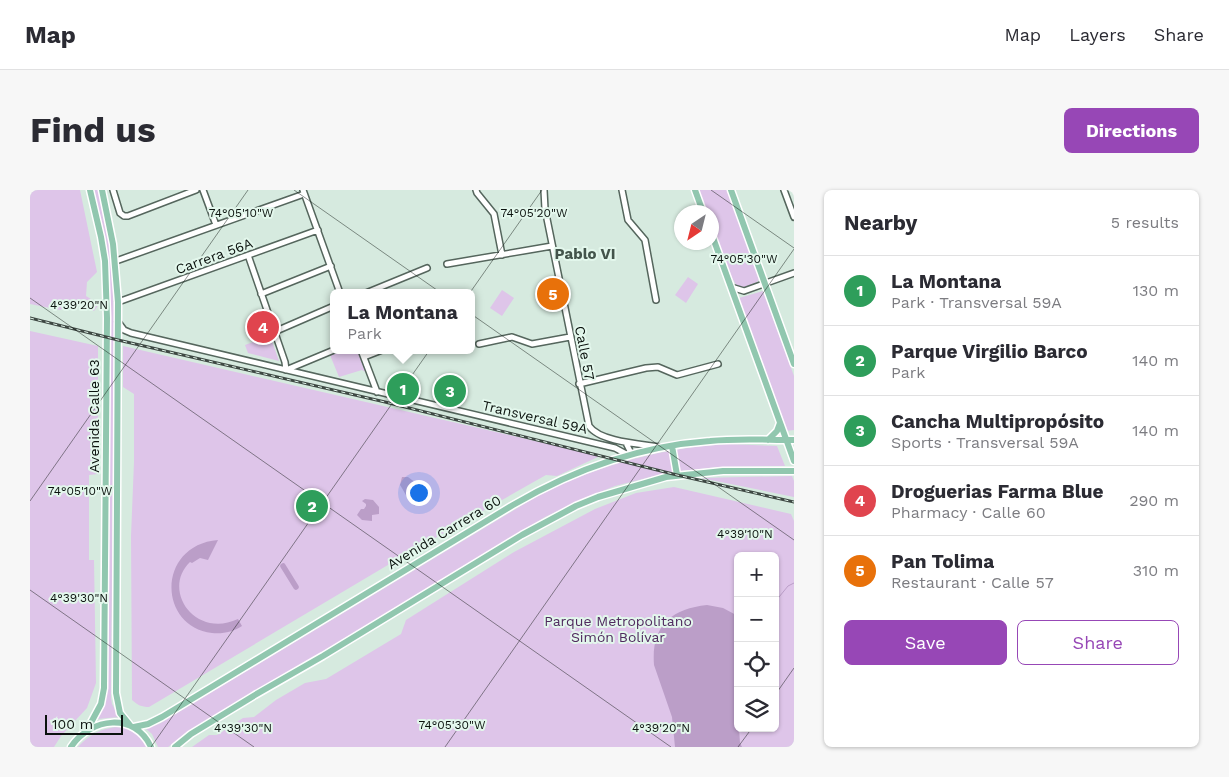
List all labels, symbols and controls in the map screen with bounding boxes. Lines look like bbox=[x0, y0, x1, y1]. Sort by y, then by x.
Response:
text: Map bbox=[25, 21, 76, 49]
text: Map bbox=[1004, 24, 1041, 45]
text: Layers bbox=[1069, 24, 1126, 45]
text: Share bbox=[1154, 24, 1204, 45]
button: Directions bbox=[1064, 108, 1199, 153]
text: Find us bbox=[30, 109, 156, 151]
north arrow bbox=[674, 205, 719, 250]
text: 74°05'10"W bbox=[209, 206, 274, 220]
text: 74°05'20"W bbox=[501, 206, 568, 220]
text: Nearby bbox=[844, 210, 917, 235]
text: 5 results bbox=[1111, 213, 1179, 232]
street label: Carrera 56A bbox=[173, 235, 255, 277]
district label: Pablo VI bbox=[555, 245, 615, 263]
text: 74°05'30"W bbox=[711, 252, 778, 266]
text: La Montana bbox=[891, 270, 1001, 293]
pin: 5 bbox=[537, 275, 569, 313]
text: 1 bbox=[857, 281, 863, 300]
text: 130 m bbox=[1133, 281, 1179, 300]
popup bbox=[330, 289, 475, 354]
text: Park · Transversal 59A bbox=[891, 293, 1062, 312]
text: 4°39'20"N bbox=[50, 298, 108, 312]
text: La Montana bbox=[347, 301, 458, 324]
pin: 4 bbox=[247, 308, 279, 346]
text: Park bbox=[347, 324, 382, 343]
street label: Calle 57 bbox=[572, 325, 598, 382]
text: Parque Virgilio Barco bbox=[891, 340, 1088, 363]
text: 2 bbox=[855, 351, 865, 370]
text: 140 m bbox=[1132, 351, 1179, 370]
street label: Avenida Calle 63 bbox=[86, 359, 102, 473]
text: Park bbox=[891, 363, 925, 382]
pin: 1 bbox=[387, 370, 419, 408]
pin: 3 bbox=[434, 372, 466, 410]
street label: Transversal 59A bbox=[481, 397, 589, 437]
text: Cancha Multipropósito bbox=[891, 410, 1104, 433]
text: 3 bbox=[855, 421, 865, 440]
text: 140 m bbox=[1132, 421, 1179, 440]
text: Sports · Transversal 59A bbox=[891, 433, 1079, 452]
your location bbox=[406, 480, 432, 506]
text: Droguerias Farma Blue bbox=[891, 480, 1104, 503]
text: 74°05'10"W bbox=[48, 484, 113, 498]
pin: 2 bbox=[296, 487, 328, 525]
text: 4 bbox=[855, 491, 865, 510]
text: 290 m bbox=[1129, 491, 1179, 510]
street label: Avenida Carrera 60 bbox=[384, 492, 504, 572]
text: Pharmacy · Calle 60 bbox=[891, 503, 1046, 522]
text: 4°39'10"N bbox=[717, 527, 773, 541]
text: Pan Tolima bbox=[891, 550, 994, 573]
map controls bbox=[734, 552, 779, 732]
button: + bbox=[734, 552, 779, 597]
text: 5 bbox=[855, 561, 865, 580]
text: 310 m bbox=[1133, 561, 1179, 580]
text: Restaurant · Calle 57 bbox=[891, 573, 1054, 592]
text: 4°39'30"N bbox=[50, 591, 108, 605]
button: − bbox=[734, 597, 779, 642]
park label: Parque Metropolitano Simón Bolívar bbox=[544, 613, 692, 645]
button: Save bbox=[844, 620, 1007, 665]
button: Share bbox=[1017, 620, 1179, 665]
button: locate bbox=[734, 642, 779, 687]
button: layers bbox=[734, 687, 779, 732]
scale bar bbox=[45, 712, 122, 735]
text: 100 m bbox=[52, 716, 93, 732]
text: 74°05'30"W bbox=[419, 718, 486, 732]
text: 4°39'30"N bbox=[214, 721, 272, 735]
text: 4°39'20"N bbox=[632, 721, 690, 735]

